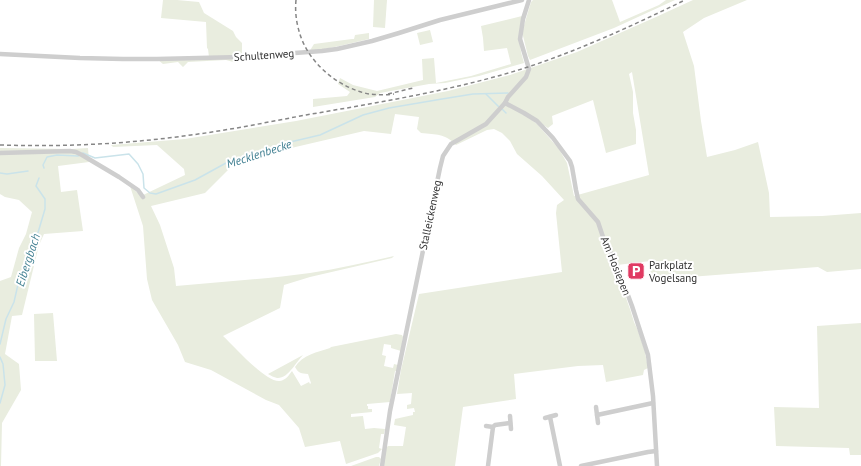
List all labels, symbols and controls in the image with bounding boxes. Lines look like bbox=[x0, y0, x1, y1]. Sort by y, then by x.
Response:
street label: Schultenweg bbox=[233, 46, 295, 64]
water label: Mecklenbecke bbox=[224, 136, 294, 171]
street label: Stalleickenweg bbox=[416, 179, 444, 251]
water label: Eibergbach bbox=[12, 232, 43, 288]
street label: Am Hosiepen bbox=[598, 234, 634, 298]
place label: Parkplatz Vogelsang bbox=[648, 258, 697, 285]
parking icon: Parkplatz Vogelsang bbox=[626, 261, 646, 281]

